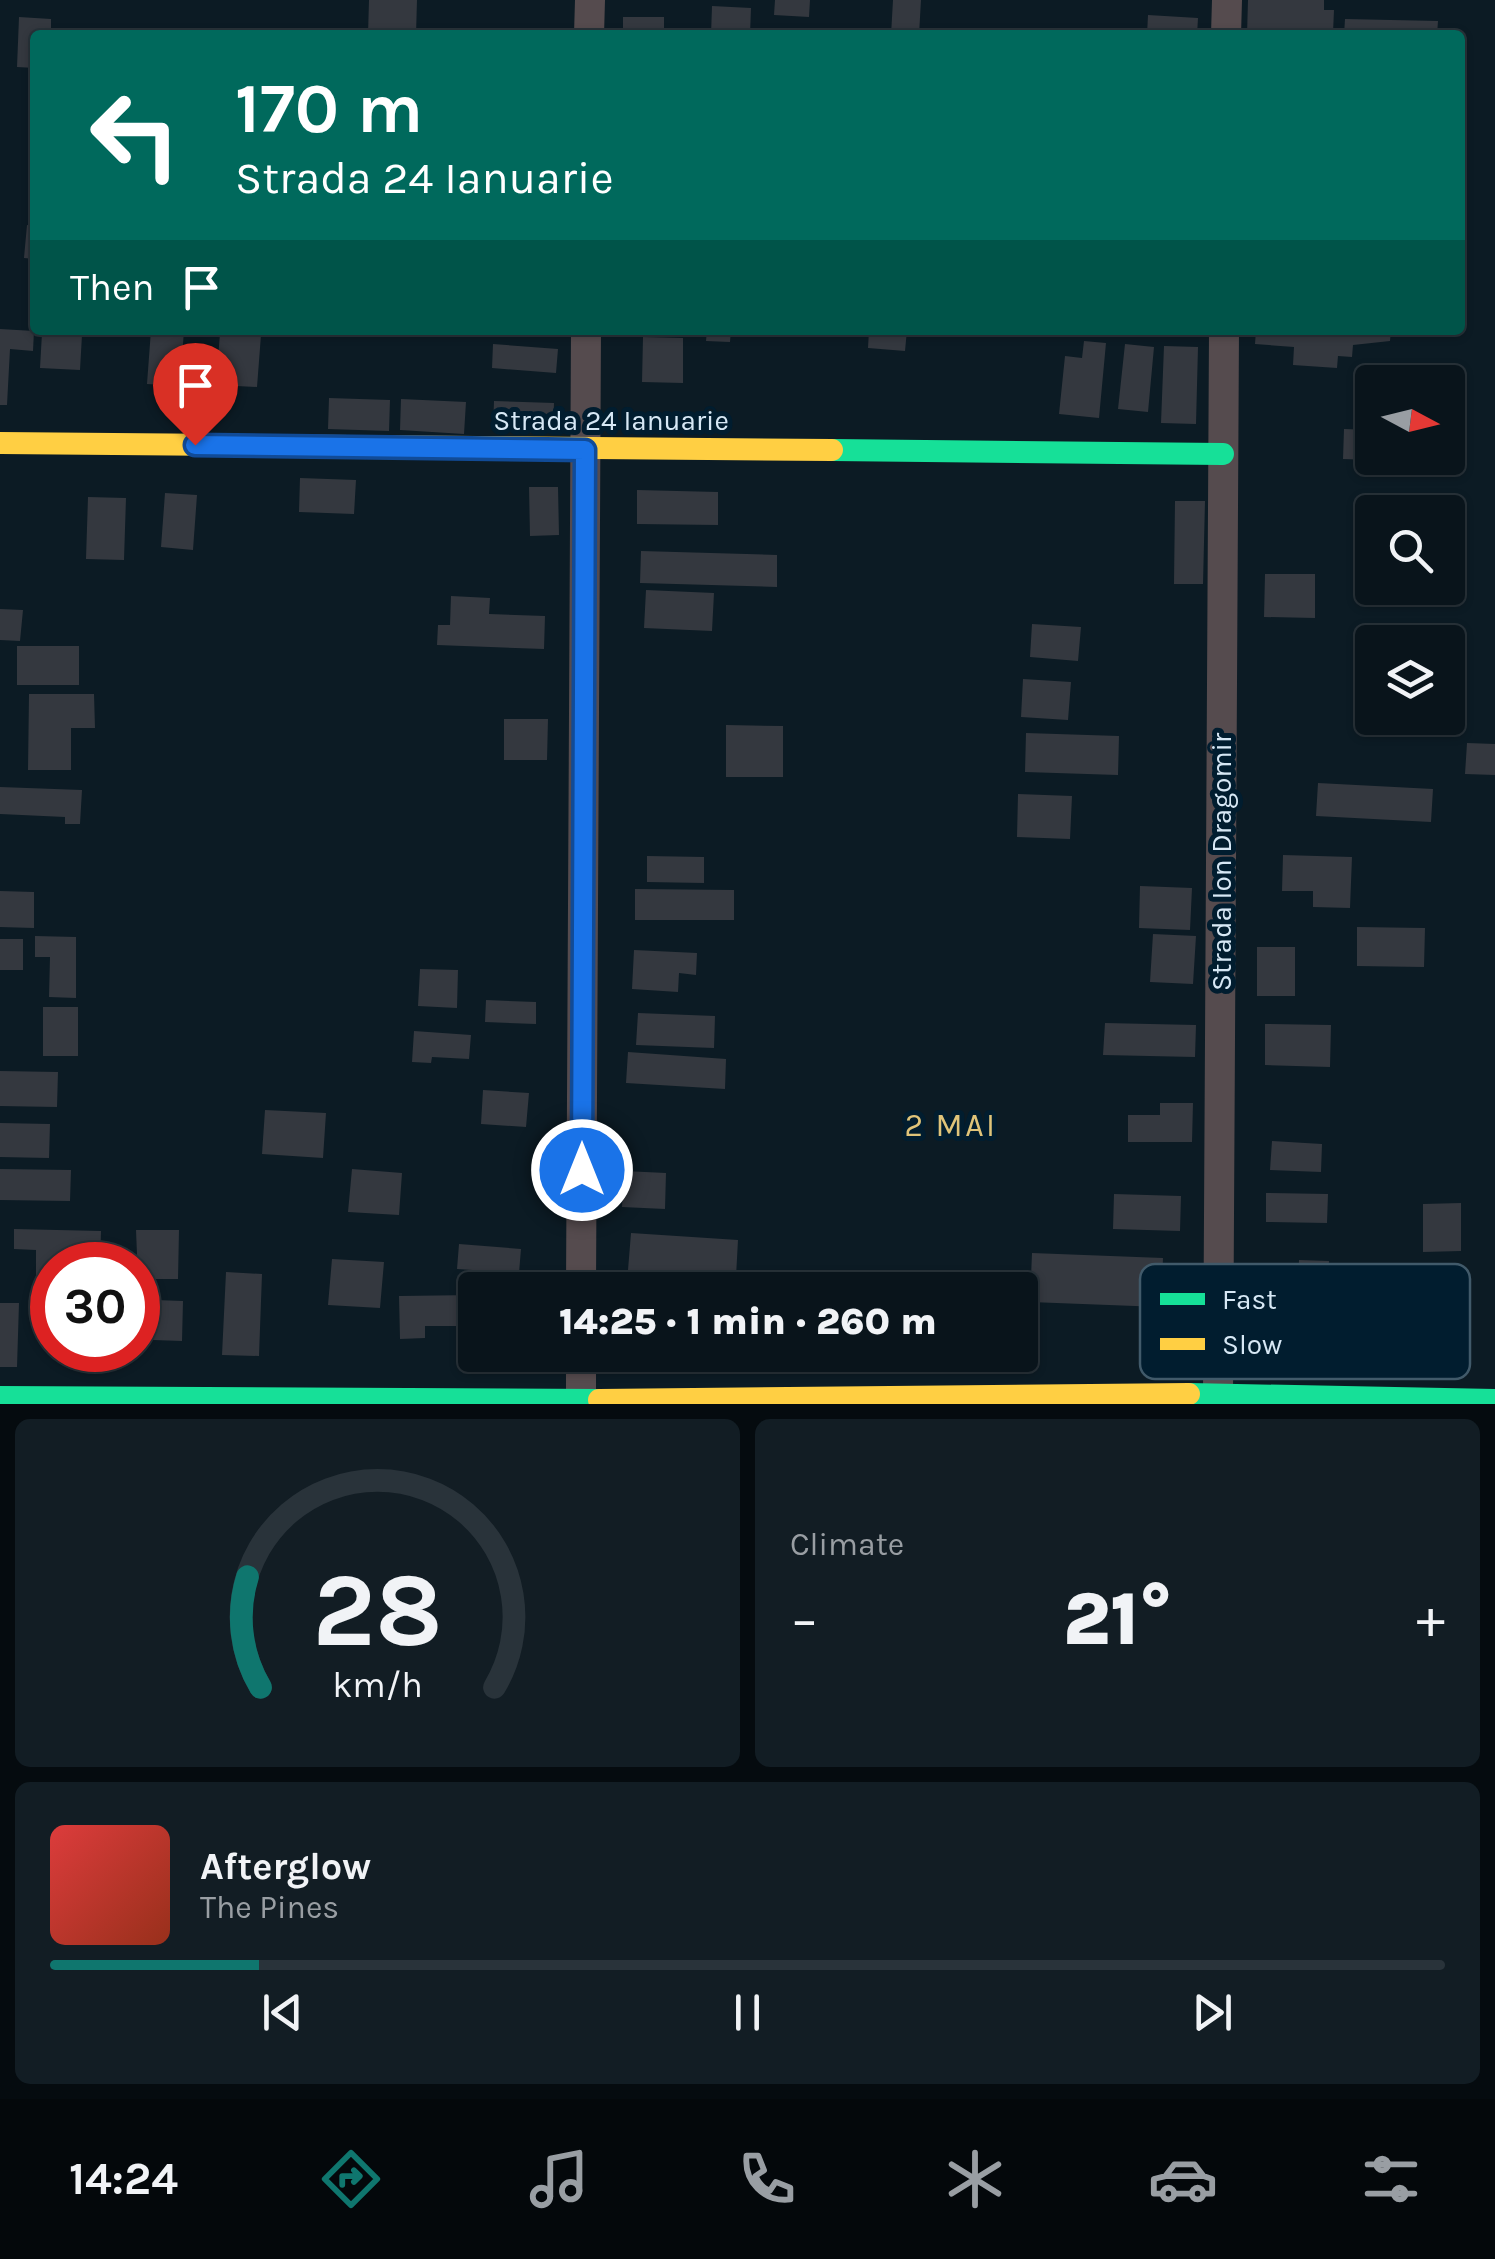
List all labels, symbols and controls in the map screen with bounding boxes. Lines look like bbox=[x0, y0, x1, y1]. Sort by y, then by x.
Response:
text: 170 m bbox=[235, 68, 423, 150]
icon: left bbox=[70, 70, 200, 200]
text: Strada 24 Ianuarie bbox=[235, 152, 614, 204]
icon: arrive bbox=[174, 260, 229, 315]
text: Then bbox=[70, 265, 154, 310]
pin bbox=[153, 343, 238, 446]
icon: arrive bbox=[168, 358, 223, 413]
north arrow bbox=[1355, 365, 1465, 475]
map controls bbox=[1355, 365, 1465, 735]
street label: Strada 24 Ianuarie bbox=[493, 404, 729, 437]
button: search bbox=[1355, 495, 1465, 605]
button: layers bbox=[1355, 625, 1465, 735]
street label: Strada Ion Dragomir bbox=[1205, 732, 1238, 991]
district label: 2 MAI bbox=[904, 1107, 998, 1144]
position arrow bbox=[530, 1118, 634, 1222]
speed limit sign: 30 bbox=[30, 1242, 160, 1372]
legend bbox=[1140, 1264, 1470, 1379]
text: Fast bbox=[1222, 1283, 1277, 1316]
text: 14:25 · 1 min · 260 m bbox=[559, 1299, 937, 1344]
text: Slow bbox=[1222, 1328, 1282, 1361]
text: Climate bbox=[790, 1526, 904, 1563]
text: 28 bbox=[312, 1550, 443, 1671]
text: 21° bbox=[1063, 1575, 1172, 1663]
text: − bbox=[790, 1587, 819, 1651]
text: + bbox=[1416, 1587, 1445, 1651]
text: km/h bbox=[332, 1664, 423, 1706]
text: Afterglow bbox=[200, 1844, 371, 1889]
text: The Pines bbox=[200, 1889, 339, 1926]
icon: previous bbox=[255, 1985, 310, 2040]
icon: pause bbox=[720, 1985, 775, 2040]
icon: next bbox=[1185, 1985, 1240, 2040]
icon: directions bbox=[316, 2144, 386, 2214]
icon: music bbox=[524, 2144, 594, 2214]
icon: phone bbox=[732, 2144, 802, 2214]
icon: climate bbox=[940, 2144, 1010, 2214]
icon: car bbox=[1148, 2144, 1218, 2214]
icon: filters bbox=[1356, 2144, 1426, 2214]
text: 14:24 bbox=[69, 2153, 178, 2205]

